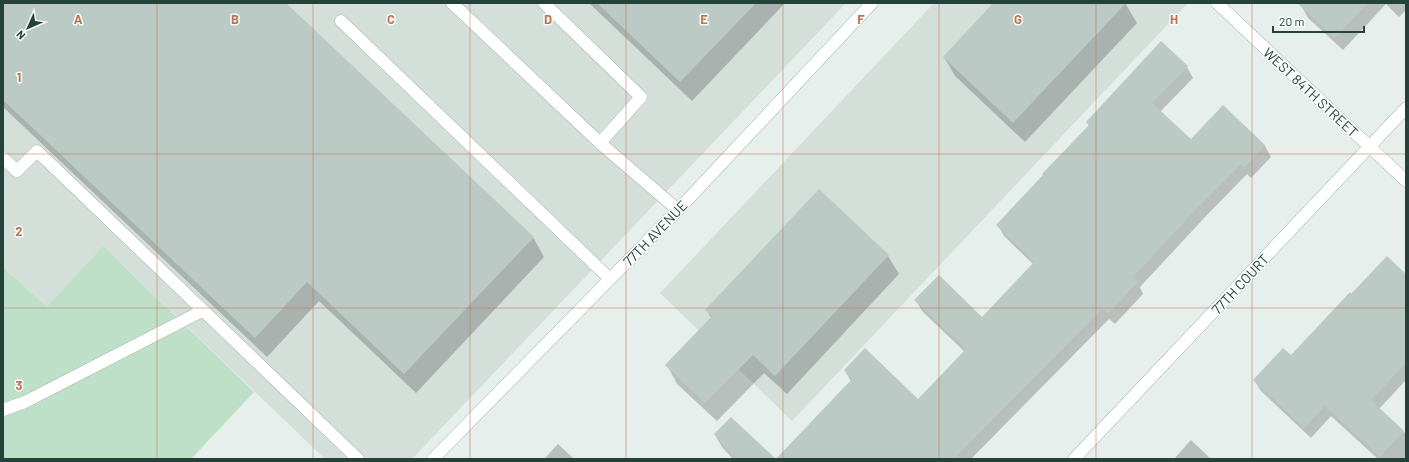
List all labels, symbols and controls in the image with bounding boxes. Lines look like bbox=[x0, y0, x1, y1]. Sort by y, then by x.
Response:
north arrow bbox=[8, 8, 48, 48]
scale bar bbox=[1273, 8, 1364, 34]
text: A bbox=[74, 11, 83, 27]
text: B bbox=[231, 11, 239, 27]
text: C bbox=[387, 11, 395, 27]
text: D bbox=[544, 11, 552, 27]
text: E bbox=[700, 11, 708, 27]
text: F bbox=[857, 11, 865, 27]
text: G bbox=[1014, 11, 1022, 27]
text: H bbox=[1170, 11, 1178, 27]
text: 20 m bbox=[1279, 14, 1305, 28]
text: N bbox=[13, 28, 28, 43]
street label: WEST 84TH STREET bbox=[1260, 44, 1362, 140]
text: 1 bbox=[17, 69, 21, 85]
street label: 77TH AVENUE bbox=[620, 197, 690, 269]
text: 2 bbox=[15, 223, 23, 239]
street label: 77TH COURT bbox=[1208, 250, 1272, 318]
text: 3 bbox=[15, 377, 23, 393]

